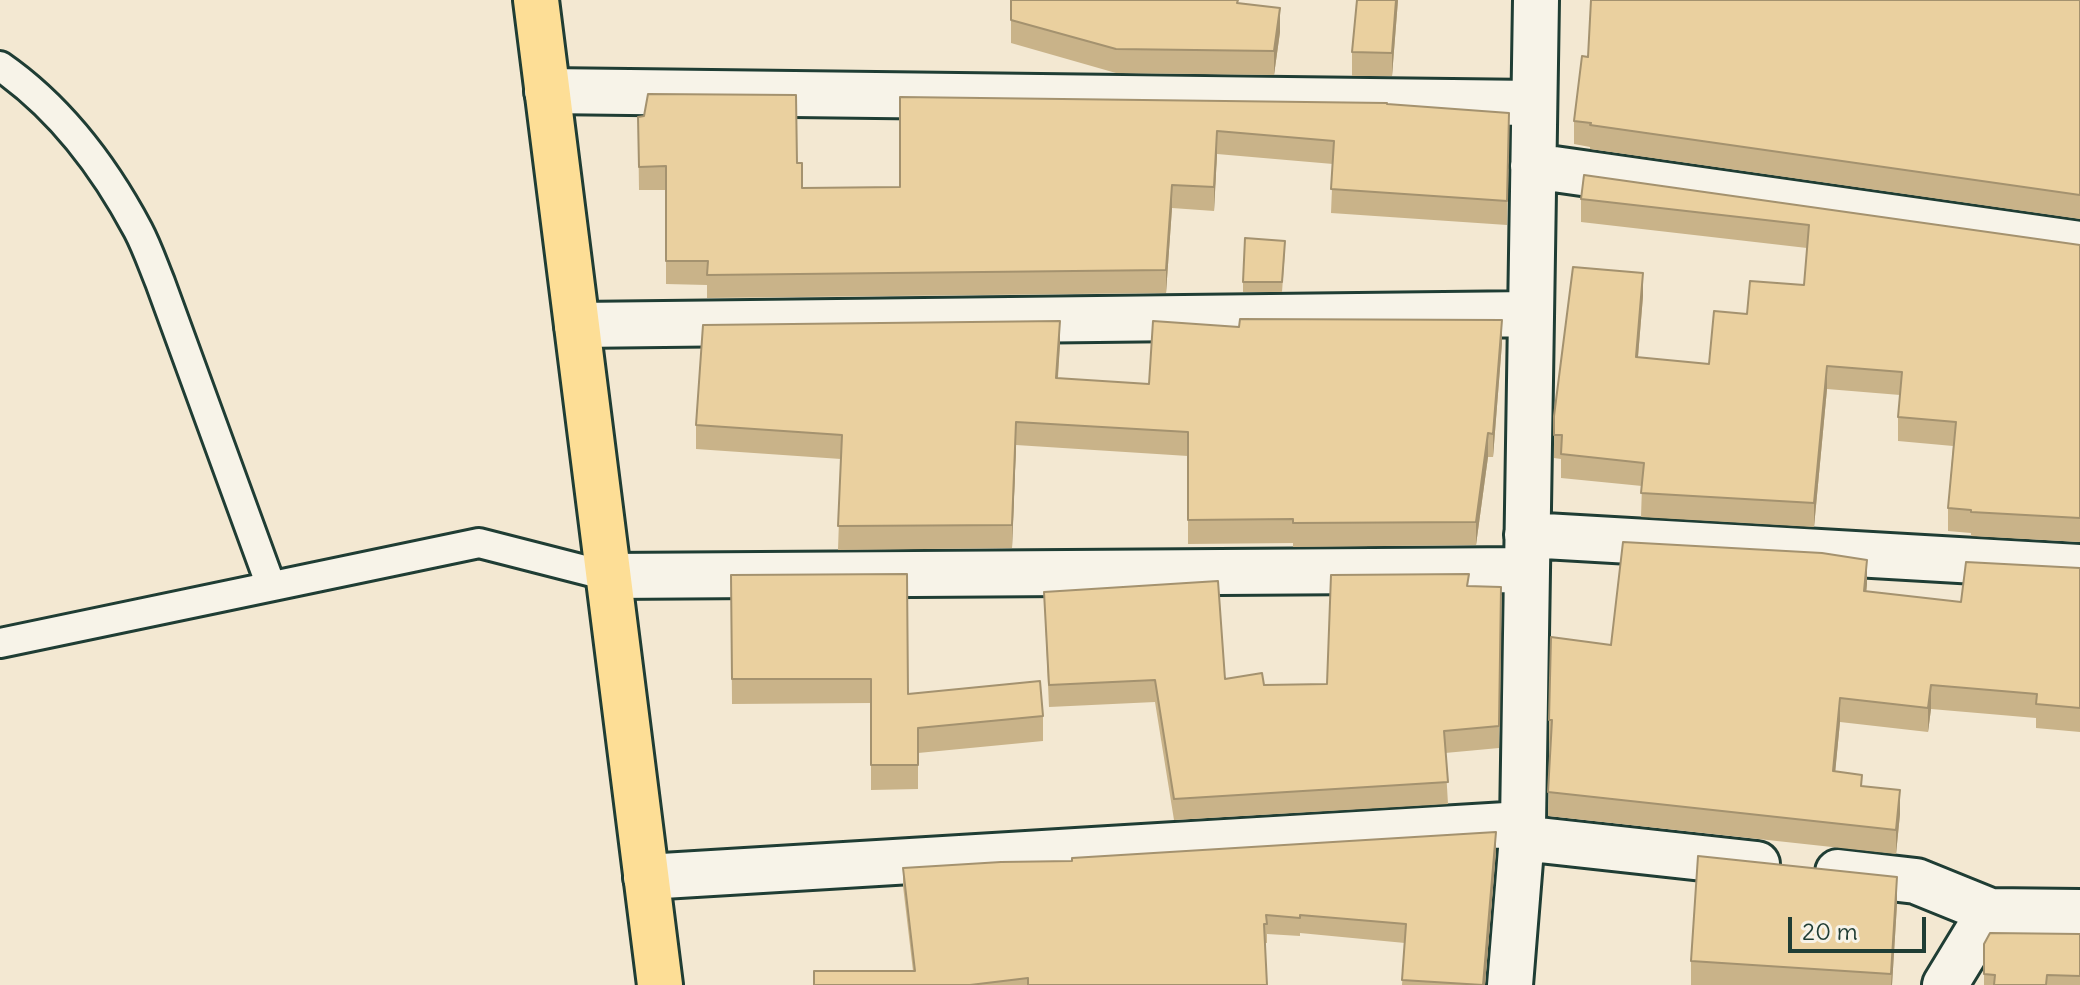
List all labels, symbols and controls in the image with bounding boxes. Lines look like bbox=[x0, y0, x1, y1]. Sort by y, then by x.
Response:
scale bar bbox=[1792, 901, 1930, 951]
text: 20 m bbox=[1802, 916, 1858, 946]

